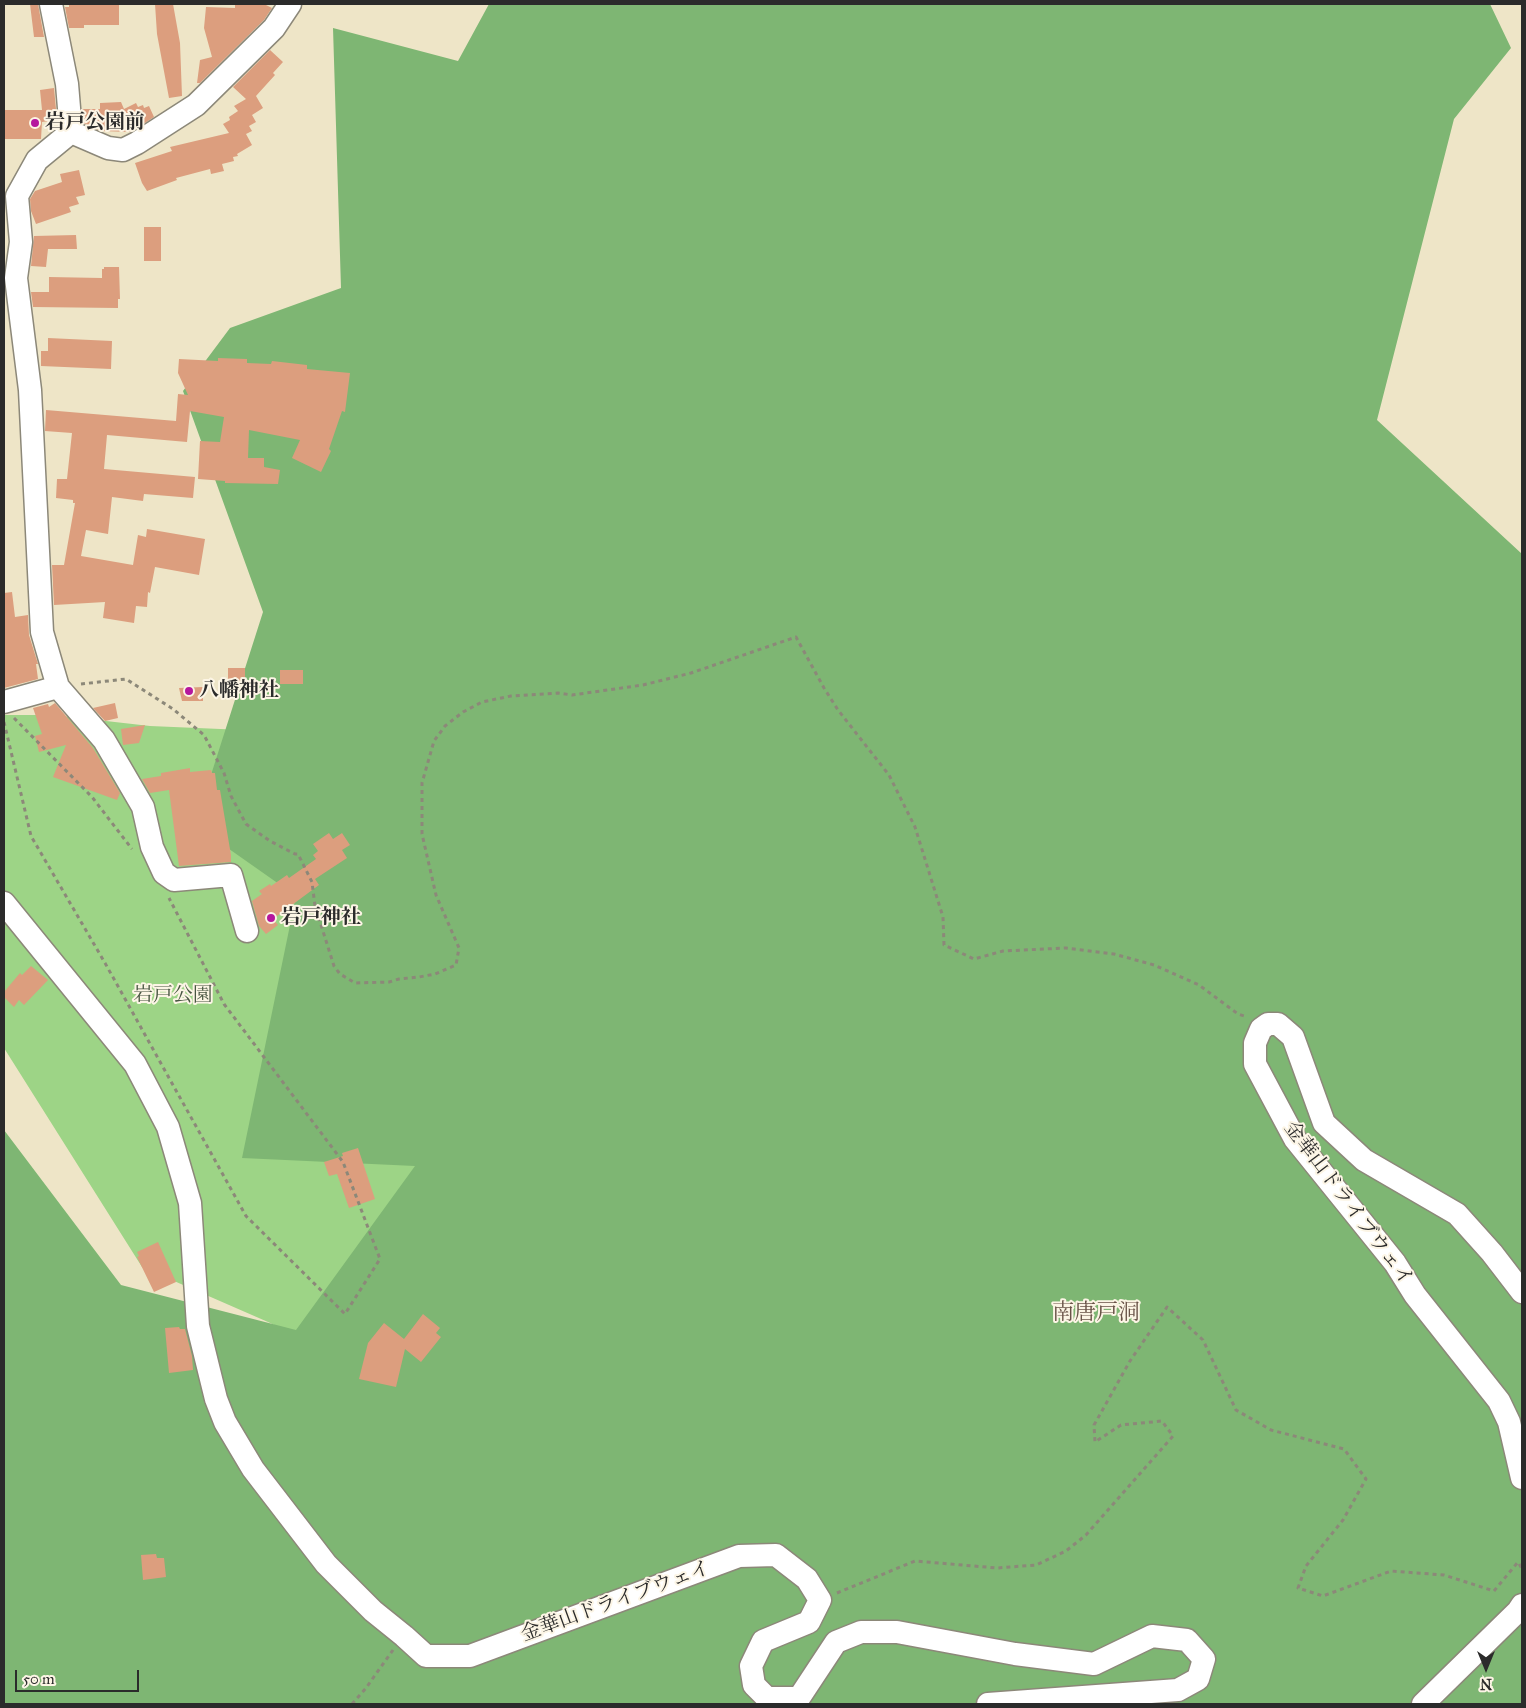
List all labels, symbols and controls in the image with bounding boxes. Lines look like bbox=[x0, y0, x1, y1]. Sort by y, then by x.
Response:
place label: 岩戸公園前 bbox=[45, 111, 145, 135]
marker: 岩戸公園前 bbox=[29, 117, 41, 129]
place label: 八幡神社 bbox=[199, 679, 279, 703]
marker: 八幡神社 bbox=[183, 685, 195, 697]
place label: 岩戸神社 bbox=[281, 906, 361, 930]
marker: 岩戸神社 bbox=[265, 912, 277, 924]
park label: 岩戸公園 bbox=[133, 984, 213, 1008]
street label: 金華山ドライブウェイ bbox=[1278, 1117, 1418, 1291]
district label: 南唐戸洞 bbox=[1052, 1301, 1140, 1327]
street label: 金華山ドライブウェイ bbox=[518, 1557, 714, 1647]
north arrow bbox=[1461, 1643, 1511, 1693]
scale bar bbox=[18, 1660, 141, 1692]
text: 50 m bbox=[23, 1670, 55, 1688]
text: N bbox=[1480, 1675, 1492, 1692]

